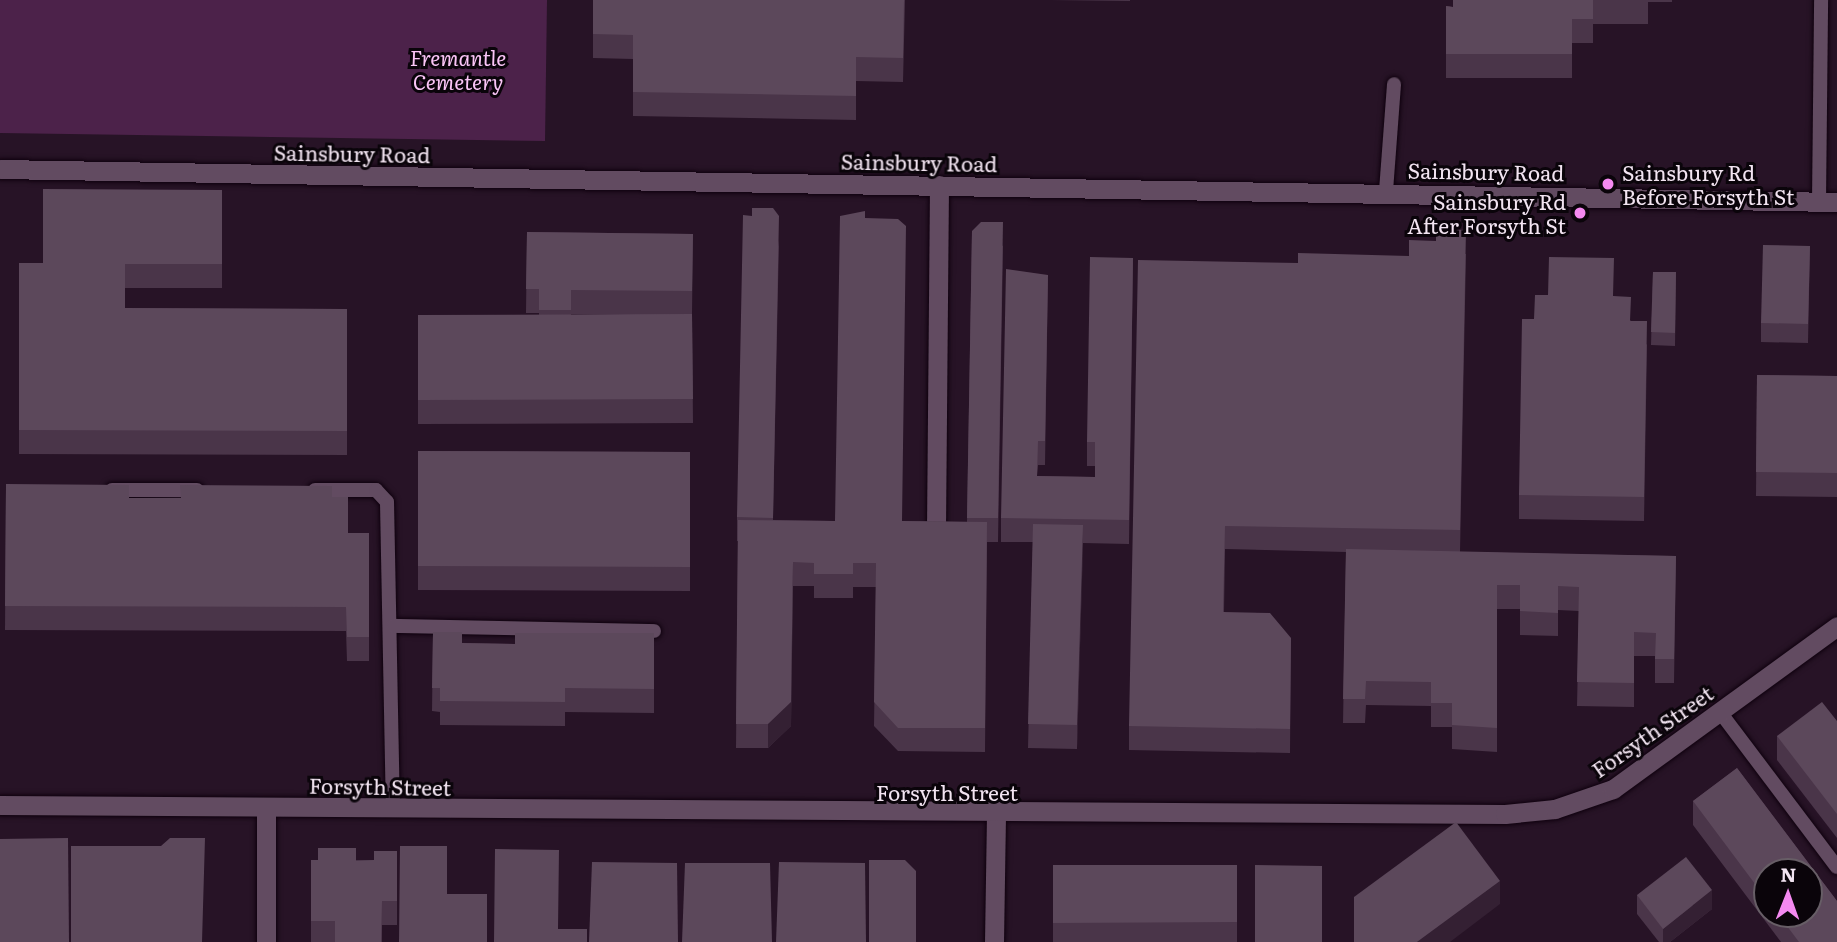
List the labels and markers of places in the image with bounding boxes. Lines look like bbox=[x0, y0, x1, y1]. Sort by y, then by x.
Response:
place label: Sainsbury Rd Before Forsyth St bbox=[1622, 159, 1794, 209]
marker: Sainsbury Rd Before Forsyth St bbox=[1600, 176, 1616, 192]
place label: Sainsbury Rd After Forsyth St bbox=[1407, 188, 1566, 238]
marker: Sainsbury Rd After Forsyth St bbox=[1572, 205, 1588, 221]

